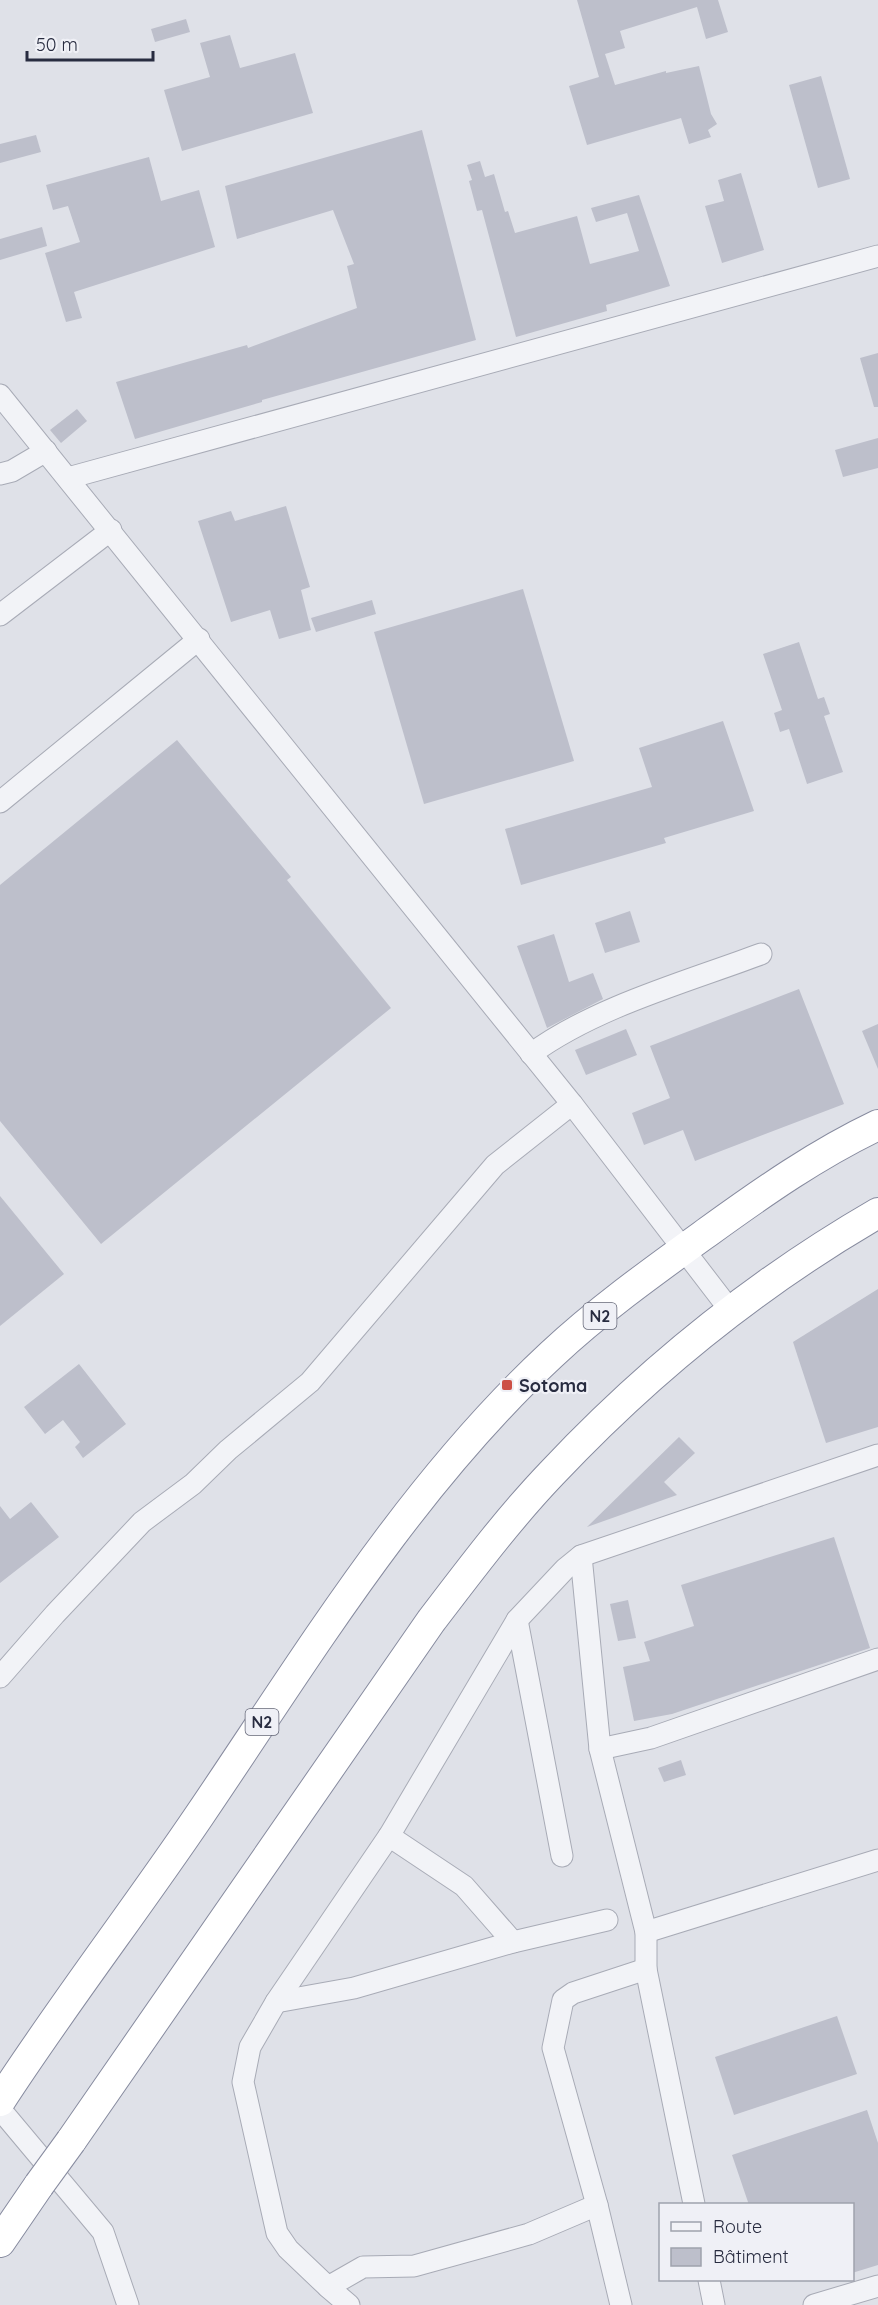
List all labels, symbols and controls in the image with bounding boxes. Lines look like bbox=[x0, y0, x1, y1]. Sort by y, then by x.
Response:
scale bar bbox=[27, 24, 153, 62]
text: 50 m bbox=[36, 33, 78, 56]
road number: N2 bbox=[584, 1303, 616, 1329]
place label: Sotoma bbox=[519, 1374, 587, 1397]
marker: Sotoma bbox=[500, 1378, 514, 1392]
road number: N2 bbox=[246, 1709, 278, 1735]
legend bbox=[659, 2203, 854, 2281]
text: Route bbox=[713, 2215, 762, 2238]
text: Bâtiment bbox=[713, 2245, 789, 2268]

